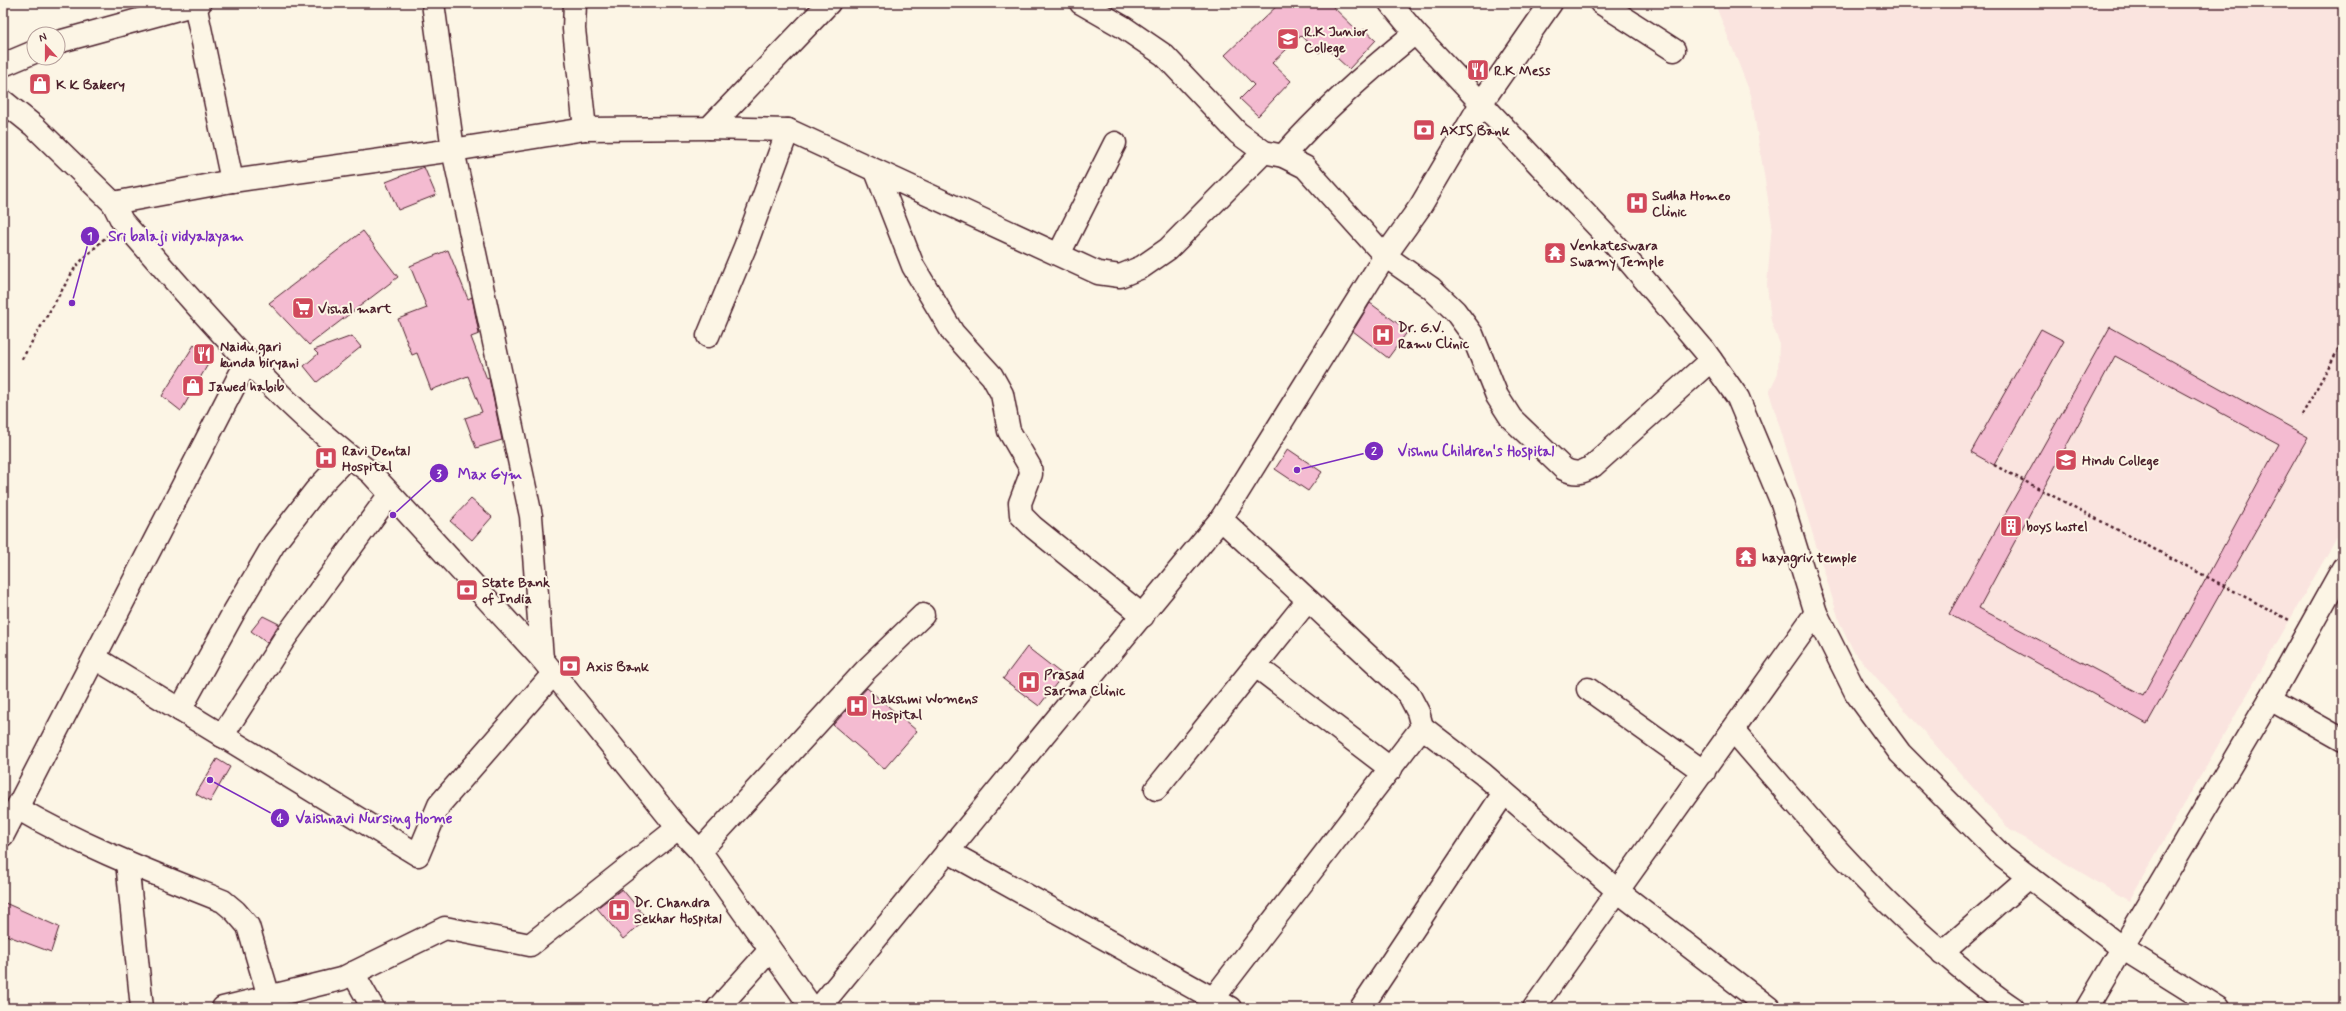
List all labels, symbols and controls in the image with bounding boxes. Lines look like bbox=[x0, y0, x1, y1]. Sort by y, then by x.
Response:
place label: R.K Junior College bbox=[1304, 23, 1368, 58]
north arrow bbox=[26, 26, 66, 66]
school or university icon: R.K Junior College bbox=[1275, 26, 1301, 52]
text: N bbox=[37, 30, 49, 45]
restaurant icon: R.K Mess bbox=[1465, 57, 1491, 83]
place label: R.K Mess bbox=[1494, 62, 1551, 80]
shop icon: K K Bakery bbox=[27, 71, 53, 97]
place label: K K Bakery bbox=[56, 76, 126, 94]
bank icon: AXIS Bank bbox=[1411, 117, 1437, 143]
place label: AXIS Bank bbox=[1440, 122, 1510, 140]
place label: Sudha Homeo Clinic bbox=[1652, 187, 1731, 221]
hospital icon: Sudha Homeo Clinic bbox=[1624, 190, 1650, 216]
callout: Sri balaji vidyalayam bbox=[80, 222, 252, 249]
text: Sri balaji vidyalayam bbox=[108, 227, 244, 247]
text: 1 bbox=[87, 229, 93, 245]
place label: Venkateswara Swamy Temple bbox=[1570, 237, 1664, 271]
temple icon: Venkateswara Swamy Temple bbox=[1542, 240, 1568, 266]
supermarket icon: Vishal mart bbox=[290, 295, 316, 321]
place label: Vishal mart bbox=[318, 300, 392, 318]
place label: Dr. G.V. Ramu Clinic bbox=[1398, 319, 1470, 353]
hospital icon: Dr. G.V. Ramu Clinic bbox=[1370, 322, 1396, 348]
place label: Naidu gari kunda biryani bbox=[220, 338, 299, 372]
restaurant icon: Naidu gari kunda biryani bbox=[191, 341, 217, 367]
shop icon: Jawed habib bbox=[180, 373, 206, 399]
place label: Jawed habib bbox=[208, 378, 285, 396]
callout: Vishnu Children's Hospital bbox=[1364, 437, 1568, 464]
place label: Ravi Dental Hospital bbox=[342, 442, 410, 476]
text: Vishnu Children's Hospital bbox=[1398, 442, 1554, 462]
text: 2 bbox=[1371, 444, 1377, 460]
hospital icon: Ravi Dental Hospital bbox=[313, 445, 339, 471]
school or university icon: Hindu College bbox=[2053, 447, 2079, 473]
place label: Hindu College bbox=[2082, 452, 2159, 471]
callout: Max Gym bbox=[429, 460, 532, 487]
text: Max Gym bbox=[458, 465, 522, 485]
text: 3 bbox=[436, 467, 442, 483]
building icon: boys hostel bbox=[1998, 513, 2024, 539]
place label: boys hostel bbox=[2026, 518, 2088, 536]
temple icon: hayagriv temple bbox=[1733, 544, 1759, 570]
place label: hayagriv temple bbox=[1762, 549, 1857, 569]
place label: State Bank of India bbox=[482, 574, 550, 608]
bank icon: State Bank of India bbox=[454, 577, 480, 603]
bank icon: Axis Bank bbox=[557, 653, 583, 679]
place label: Axis Bank bbox=[586, 658, 649, 676]
place label: Prasad Sarma Clinic bbox=[1044, 666, 1126, 700]
hospital icon: Prasad Sarma Clinic bbox=[1016, 669, 1042, 695]
place label: Lakshmi Womens Hospital bbox=[872, 690, 979, 724]
hospital icon: Lakshmi Womens Hospital bbox=[844, 693, 870, 719]
callout: Vaishnavi Nursing Home bbox=[270, 804, 457, 831]
text: Vaishnavi Nursing Home bbox=[295, 809, 453, 830]
text: 4 bbox=[277, 811, 284, 827]
place label: Dr. Chandra Sekhar Hospital bbox=[634, 894, 722, 928]
hospital icon: Dr. Chandra Sekhar Hospital bbox=[606, 897, 632, 923]

